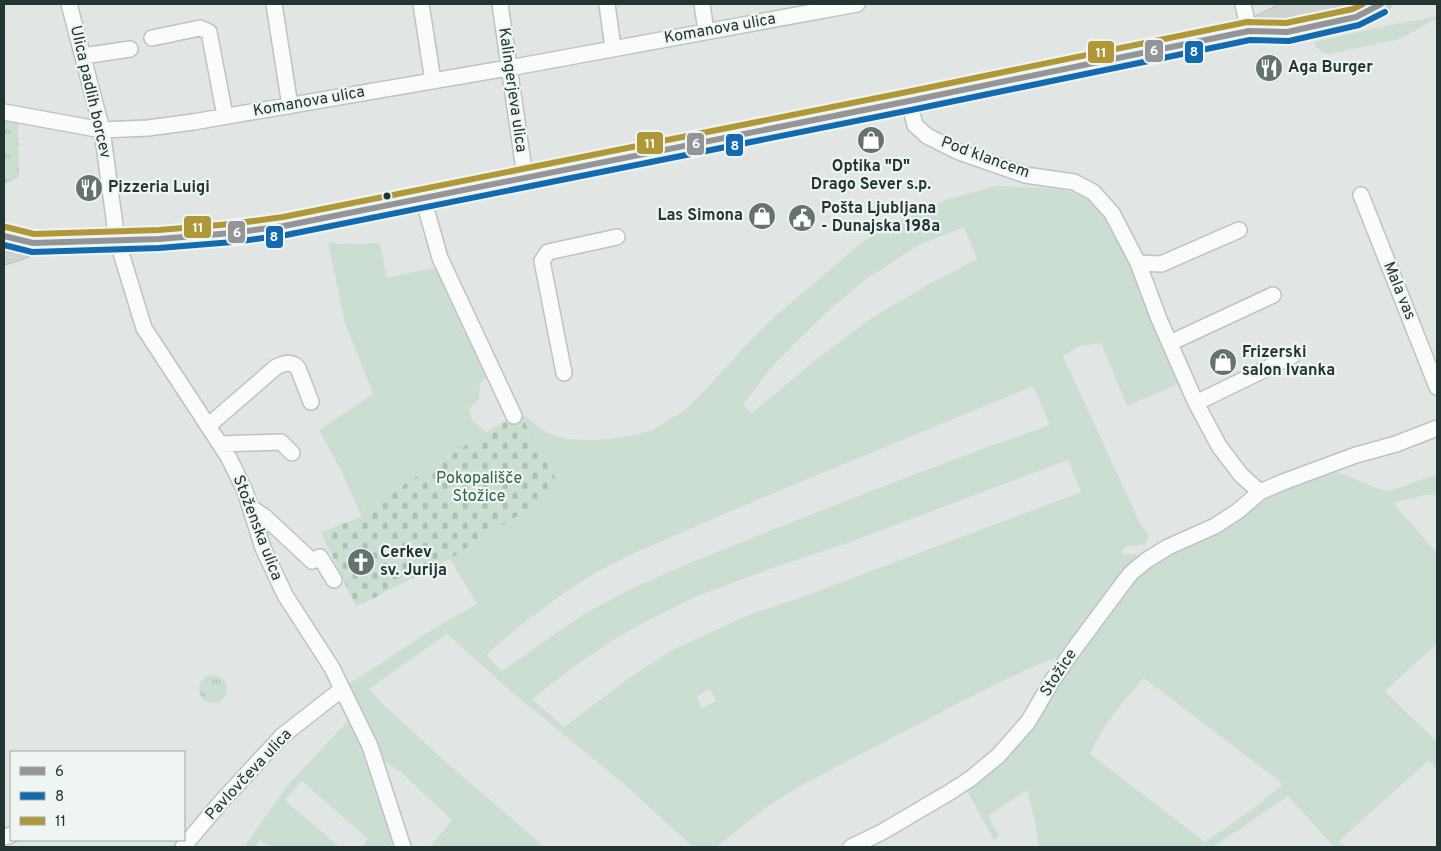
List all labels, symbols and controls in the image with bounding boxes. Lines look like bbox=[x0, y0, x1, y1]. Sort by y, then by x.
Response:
street label: Komanova ulica bbox=[663, 9, 777, 49]
street label: Ulica padlih borcev bbox=[65, 24, 115, 160]
street label: Kalingerjeva ulica bbox=[493, 26, 531, 154]
line badge: 6 bbox=[1144, 39, 1164, 63]
line badge: 11 bbox=[1087, 40, 1115, 64]
line badge: 8 bbox=[1184, 40, 1204, 64]
text: 6 bbox=[1150, 43, 1158, 60]
text: 8 bbox=[1190, 44, 1198, 61]
text: 11 bbox=[1095, 45, 1107, 62]
restaurant icon: Aga Burger bbox=[1254, 53, 1284, 83]
place label: Aga Burger bbox=[1288, 58, 1373, 78]
street label: Komanova ulica bbox=[252, 82, 366, 122]
shop icon: Optika "D" Drago Sever s.p. bbox=[856, 125, 886, 155]
line badge: 11 bbox=[636, 131, 664, 155]
line badge: 6 bbox=[686, 132, 705, 156]
line badge: 8 bbox=[725, 133, 744, 157]
street label: Pod klancem bbox=[938, 133, 1032, 183]
text: 11 bbox=[644, 136, 656, 153]
text: 6 bbox=[692, 136, 700, 153]
text: 8 bbox=[731, 138, 739, 155]
place label: Optika "D" Drago Sever s.p. bbox=[811, 157, 931, 195]
restaurant icon: Pizzeria Luigi bbox=[74, 173, 104, 203]
place label: Pizzeria Luigi bbox=[108, 178, 210, 198]
unlabelled marker bbox=[382, 191, 392, 201]
place label: Pošta Ljubljana - Dunajska 198a bbox=[821, 199, 940, 237]
shop icon: Las Simona bbox=[747, 201, 777, 231]
public building icon: Pošta Ljubljana - Dunajska 198a bbox=[787, 203, 817, 233]
place label: Las Simona bbox=[657, 206, 743, 226]
line badge: 11 bbox=[183, 215, 212, 239]
text: 11 bbox=[192, 220, 204, 237]
line badge: 6 bbox=[227, 220, 246, 244]
text: 6 bbox=[233, 225, 241, 242]
line badge: 8 bbox=[265, 225, 284, 249]
text: 8 bbox=[270, 229, 278, 246]
street label: Mala vas bbox=[1378, 259, 1420, 323]
place label: Frizerski salon Ivanka bbox=[1242, 343, 1335, 381]
shop icon: Frizerski salon Ivanka bbox=[1208, 347, 1238, 377]
park label: Pokopališče Stožice bbox=[436, 469, 522, 507]
street label: Stoženska ulica bbox=[228, 473, 286, 583]
place label: Cerkev sv. Jurija bbox=[380, 543, 447, 581]
church icon: Cerkev sv. Jurija bbox=[346, 547, 376, 577]
street label: Stožice bbox=[1036, 645, 1082, 701]
street label: Pavlovčeva ulica bbox=[201, 725, 297, 825]
legend bbox=[10, 751, 185, 841]
text: 6 bbox=[55, 763, 64, 782]
text: 8 bbox=[55, 788, 64, 807]
text: 11 bbox=[55, 813, 66, 832]

